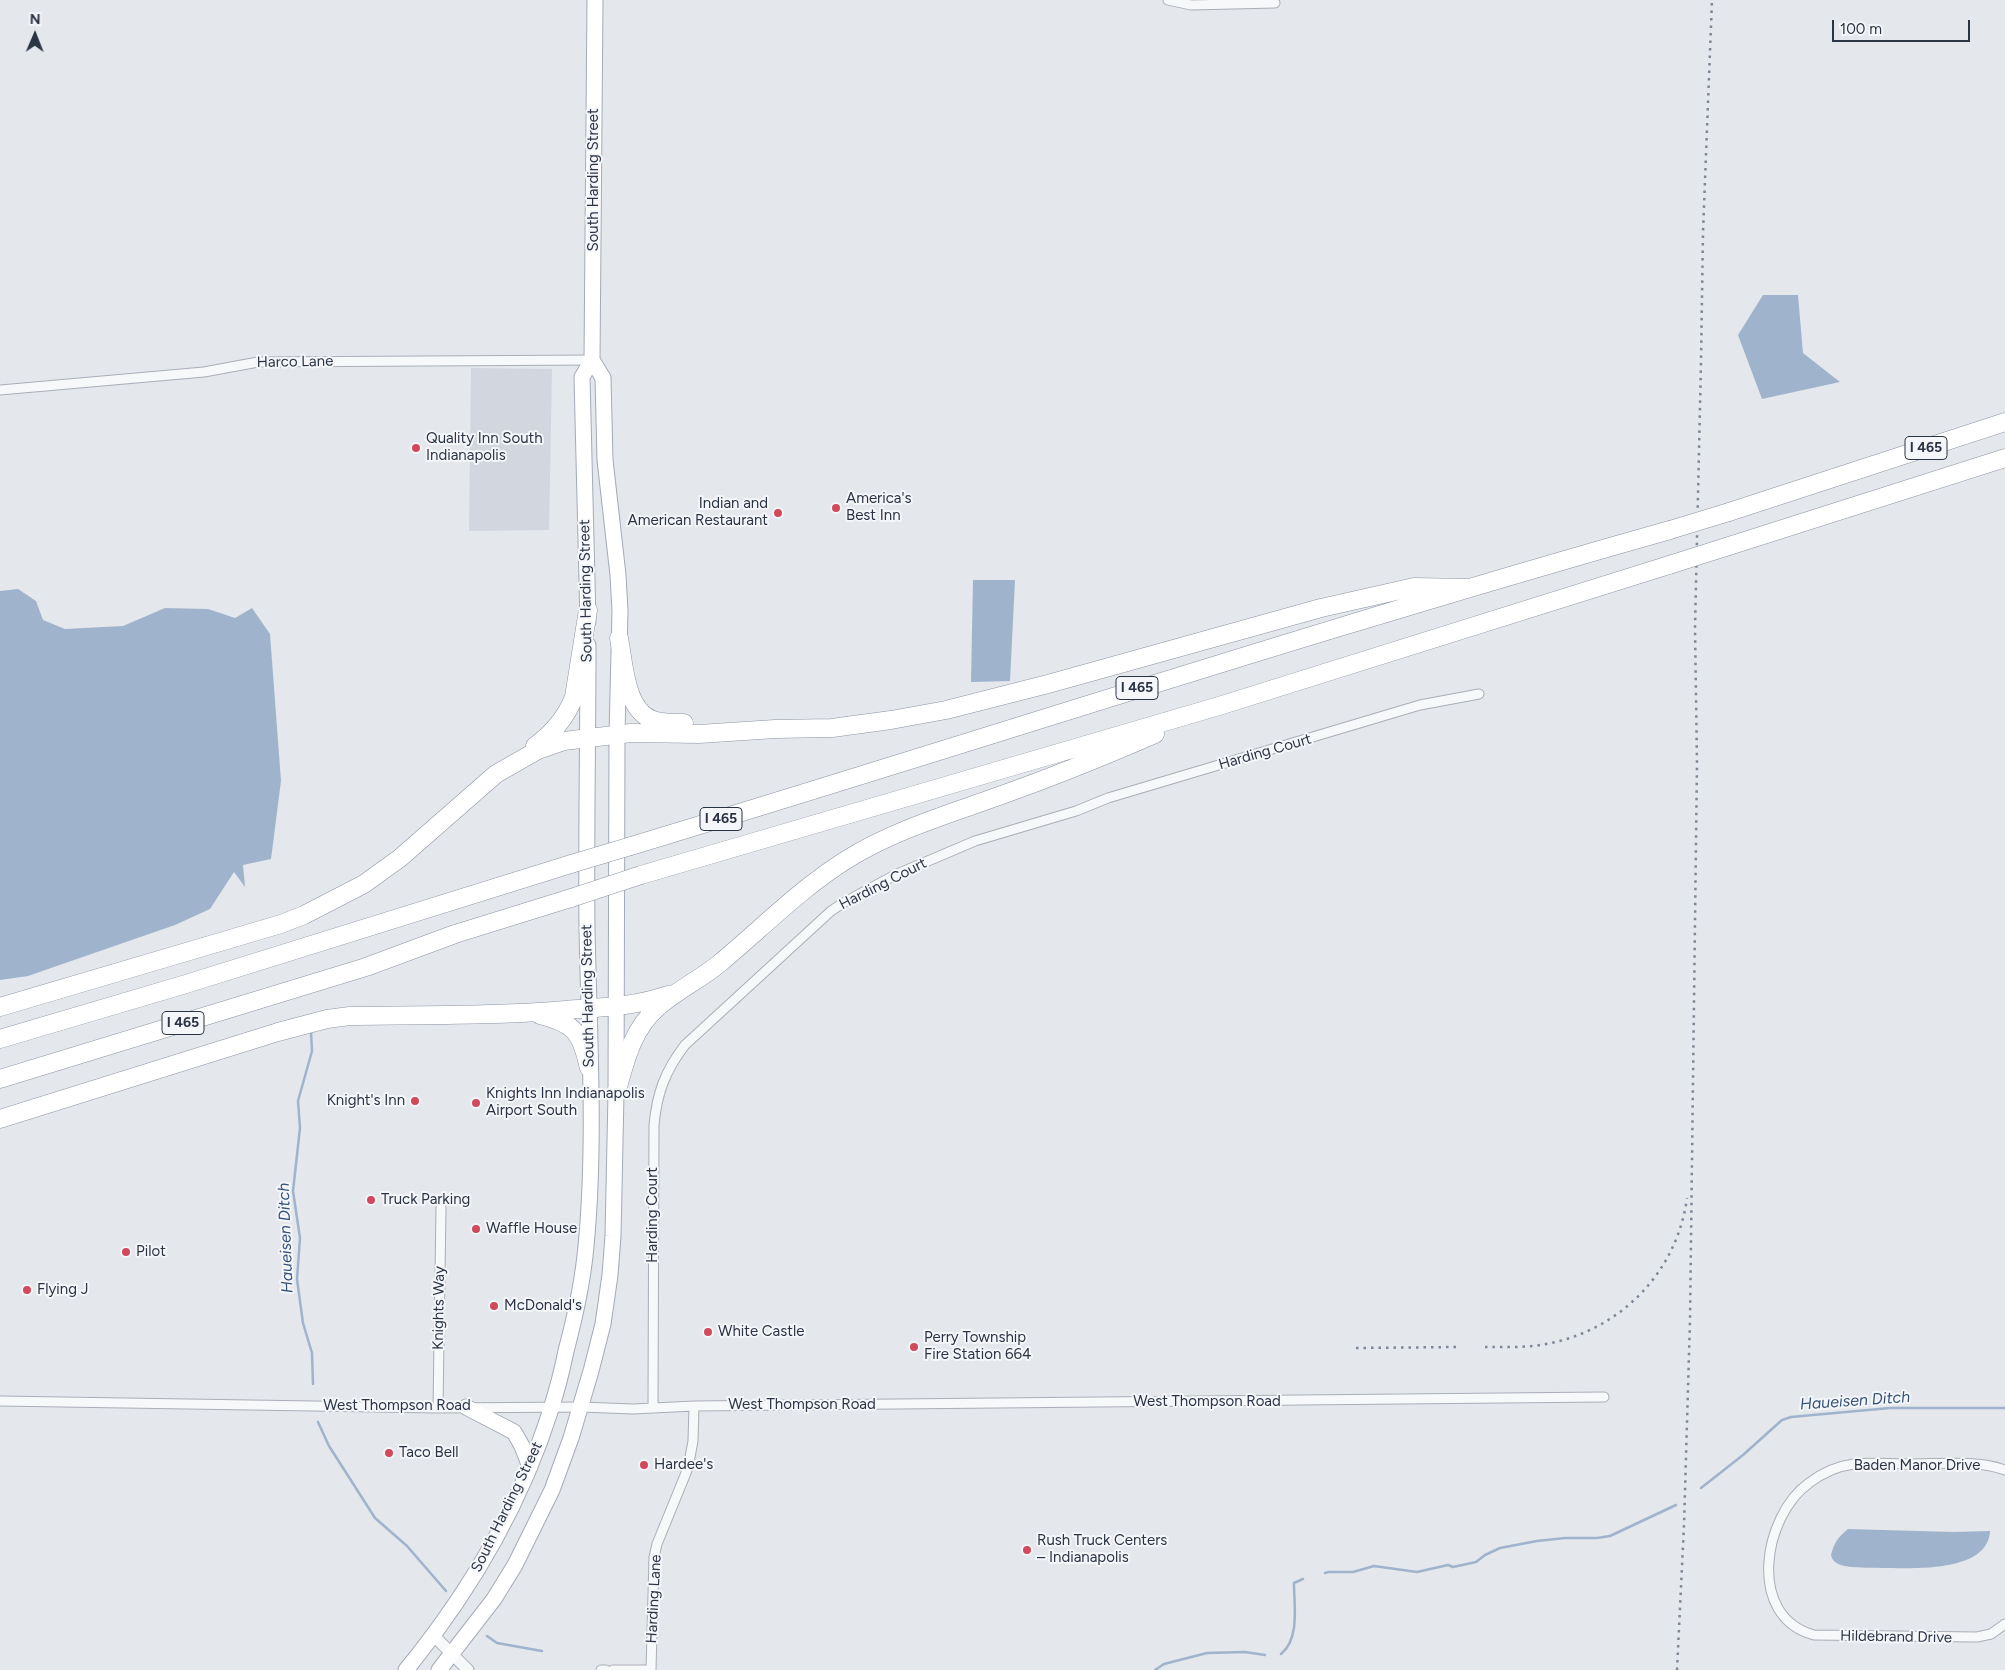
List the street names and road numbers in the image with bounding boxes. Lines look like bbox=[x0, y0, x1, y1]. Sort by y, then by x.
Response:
street label: South Harding Street bbox=[585, 108, 603, 252]
street label: Harco Lane bbox=[257, 352, 333, 372]
road number: I 465 bbox=[1905, 436, 1947, 459]
street label: South Harding Street bbox=[576, 519, 596, 663]
road number: I 465 bbox=[1116, 676, 1158, 700]
street label: Harding Court bbox=[1216, 730, 1314, 774]
road number: I 465 bbox=[700, 808, 742, 831]
street label: Harding Court bbox=[836, 854, 930, 914]
street label: South Harding Street bbox=[578, 924, 598, 1068]
road number: I 465 bbox=[162, 1011, 204, 1034]
street label: Harding Court bbox=[644, 1167, 662, 1263]
street label: Knights Way bbox=[429, 1266, 449, 1350]
street label: West Thompson Road bbox=[1133, 1393, 1281, 1411]
street label: West Thompson Road bbox=[728, 1396, 876, 1414]
street label: West Thompson Road bbox=[323, 1397, 471, 1415]
street label: South Harding Street bbox=[468, 1439, 546, 1575]
street label: Baden Manor Drive bbox=[1854, 1457, 1980, 1475]
street label: Harding Lane bbox=[643, 1554, 665, 1644]
street label: Hildebrand Drive bbox=[1840, 1627, 1952, 1647]

